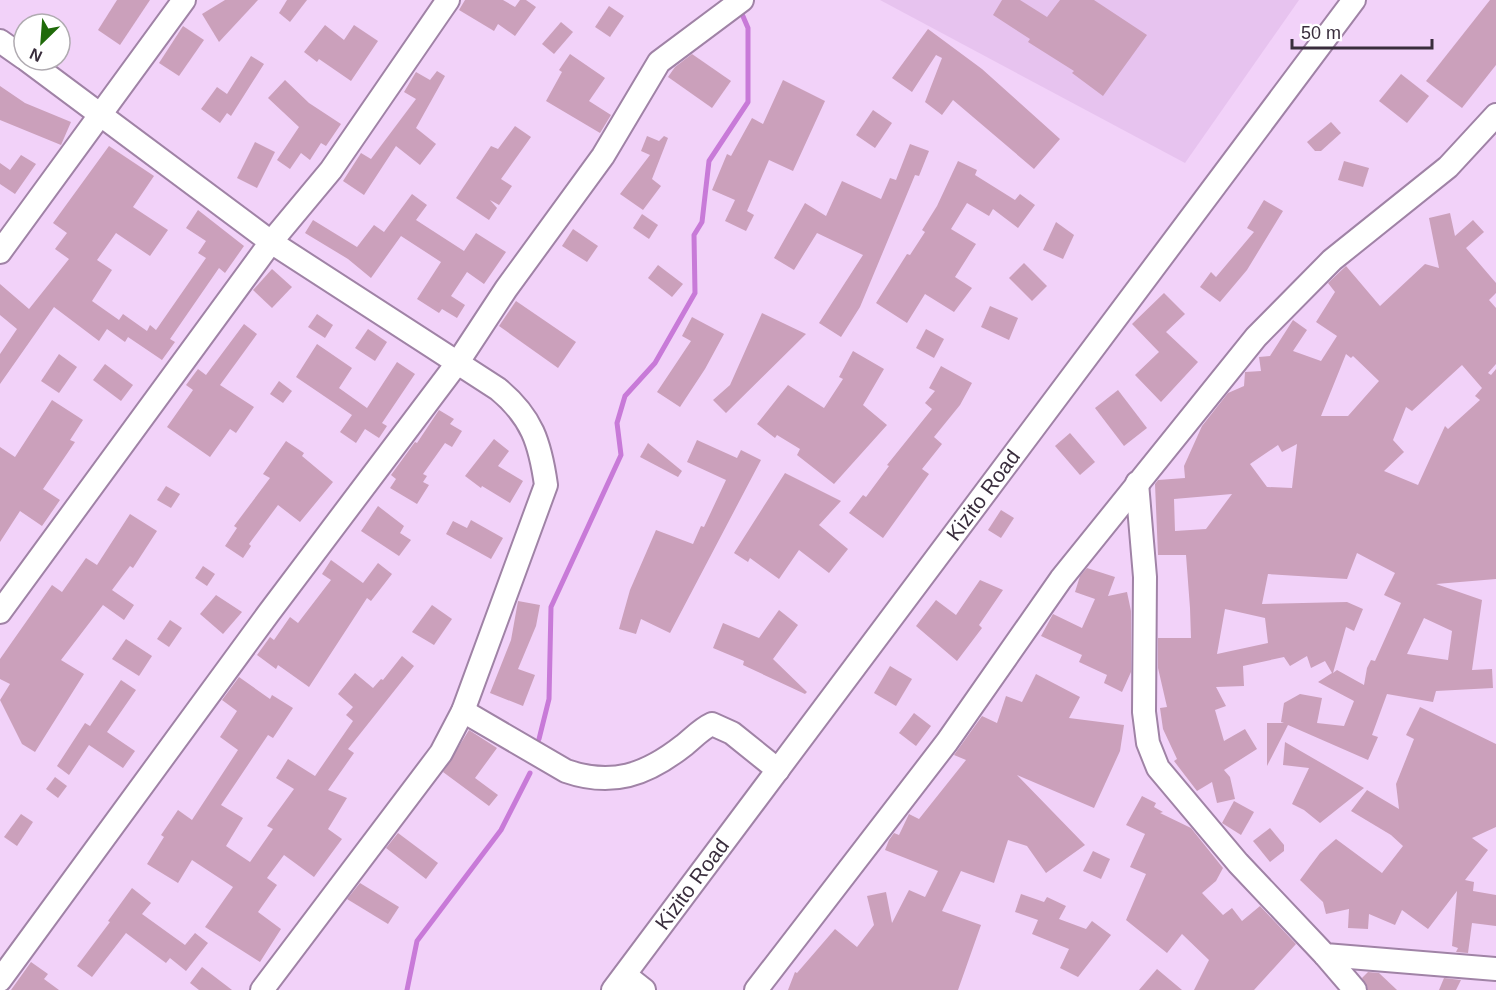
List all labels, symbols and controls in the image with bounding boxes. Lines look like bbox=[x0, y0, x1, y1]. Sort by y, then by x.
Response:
north arrow bbox=[12, 12, 72, 72]
scale bar bbox=[1292, 12, 1432, 50]
text: 50 m bbox=[1301, 23, 1341, 43]
text: N bbox=[27, 45, 45, 65]
street label: Kizito Road bbox=[942, 445, 1024, 545]
street label: Kizito Road bbox=[650, 834, 733, 934]

